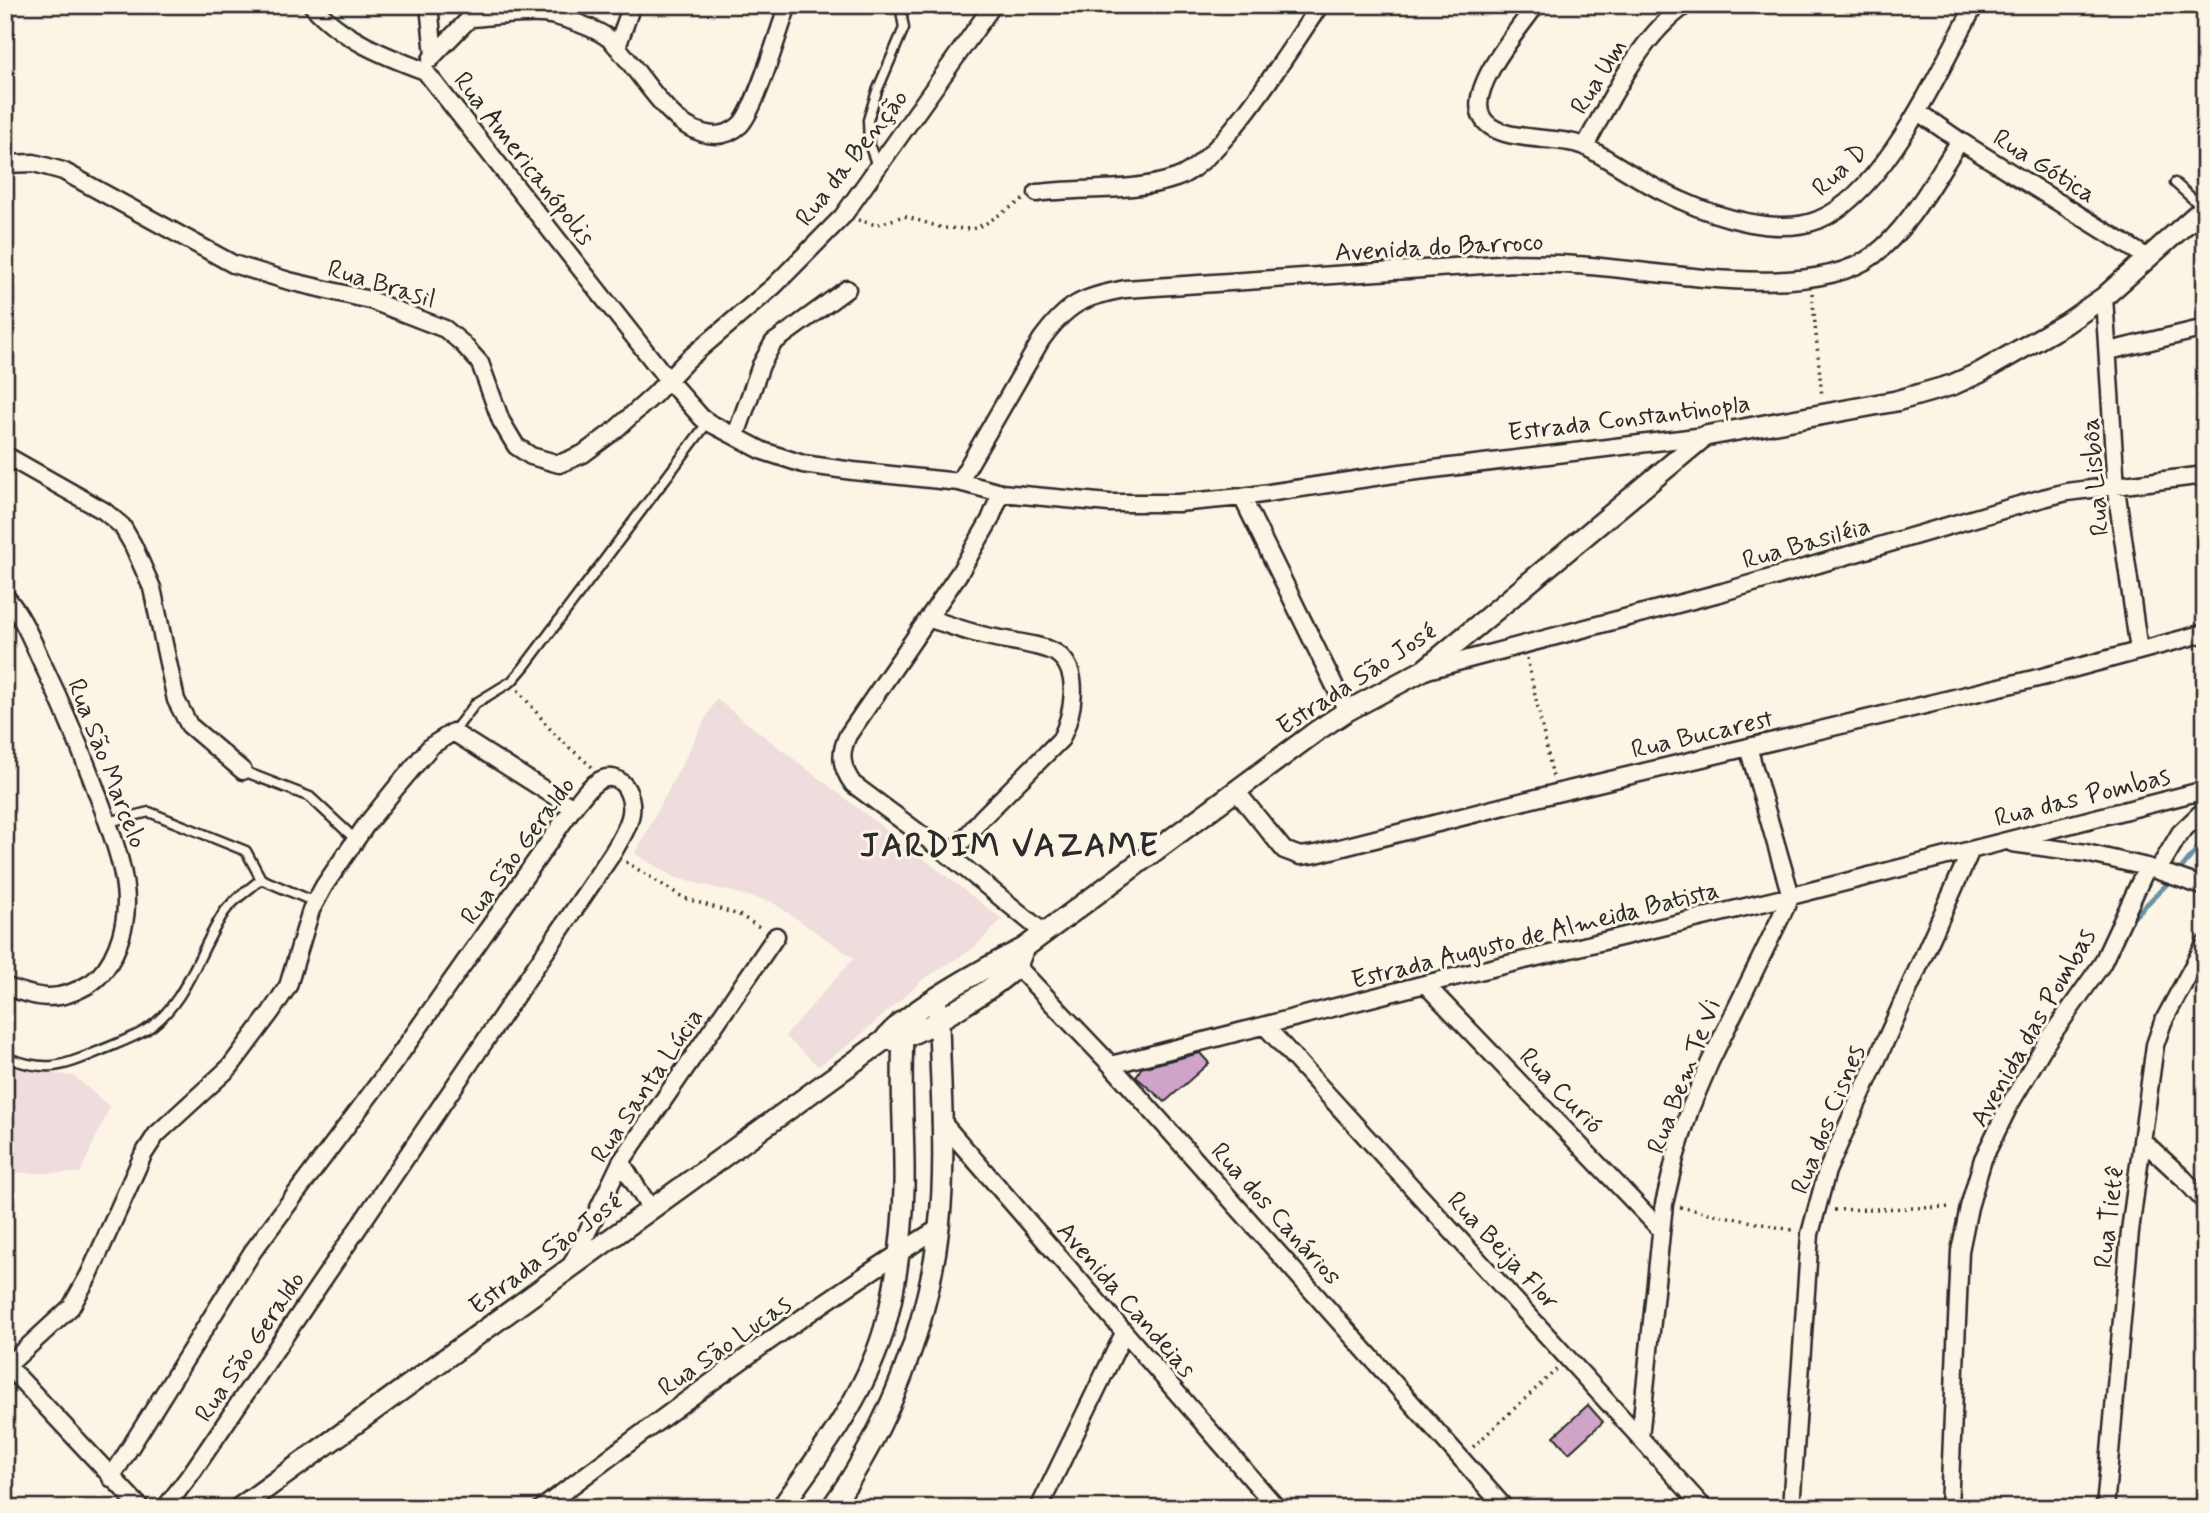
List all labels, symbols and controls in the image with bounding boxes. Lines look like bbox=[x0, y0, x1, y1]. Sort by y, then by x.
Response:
street label: Rua Um bbox=[1563, 33, 1636, 121]
street label: Rua Americanópolis bbox=[445, 65, 602, 253]
street label: Rua da Benção bbox=[788, 83, 917, 234]
street label: Rua Gótica bbox=[1986, 122, 2102, 212]
street label: Rua D bbox=[1805, 136, 1876, 205]
street label: Avenida do Barroco bbox=[1334, 226, 1544, 270]
street label: Rua Brasil bbox=[323, 252, 440, 317]
street label: Estrada Constantinopla bbox=[1506, 387, 1752, 451]
street label: Rua Lisbôa bbox=[2074, 416, 2118, 537]
street label: Rua Basiléia bbox=[1739, 509, 1874, 578]
street label: Estrada São José bbox=[1271, 615, 1443, 744]
street label: Rua São Marcelo bbox=[58, 674, 154, 853]
street label: Rua Bucarest bbox=[1628, 702, 1777, 768]
street label: Rua das Pombas bbox=[1991, 760, 2174, 836]
street label: Rua São Geraldo bbox=[453, 770, 584, 932]
district label: JARDIM VAZAME bbox=[860, 825, 1160, 869]
street label: Estrada Augusto de Almeida Batista bbox=[1348, 874, 1723, 998]
street label: Avenida das Pombas bbox=[1963, 922, 2105, 1134]
street label: Rua Bem Te Vi bbox=[1640, 995, 1730, 1159]
street label: Rua Santa Lúcia bbox=[583, 1002, 712, 1170]
street label: Rua dos Cisnes bbox=[1783, 1040, 1874, 1200]
street label: Rua Curió bbox=[1511, 1041, 1610, 1142]
street label: Rua dos Canários bbox=[1202, 1136, 1349, 1293]
street label: Rua Tietê bbox=[2087, 1164, 2133, 1270]
street label: Rua Beija Flor bbox=[1439, 1185, 1566, 1318]
street label: Estrada São José bbox=[463, 1186, 630, 1324]
street label: Avenida Candeias bbox=[1048, 1215, 1203, 1386]
street label: Rua São Geraldo bbox=[188, 1265, 314, 1429]
street label: Rua São Lucas bbox=[652, 1288, 799, 1405]

